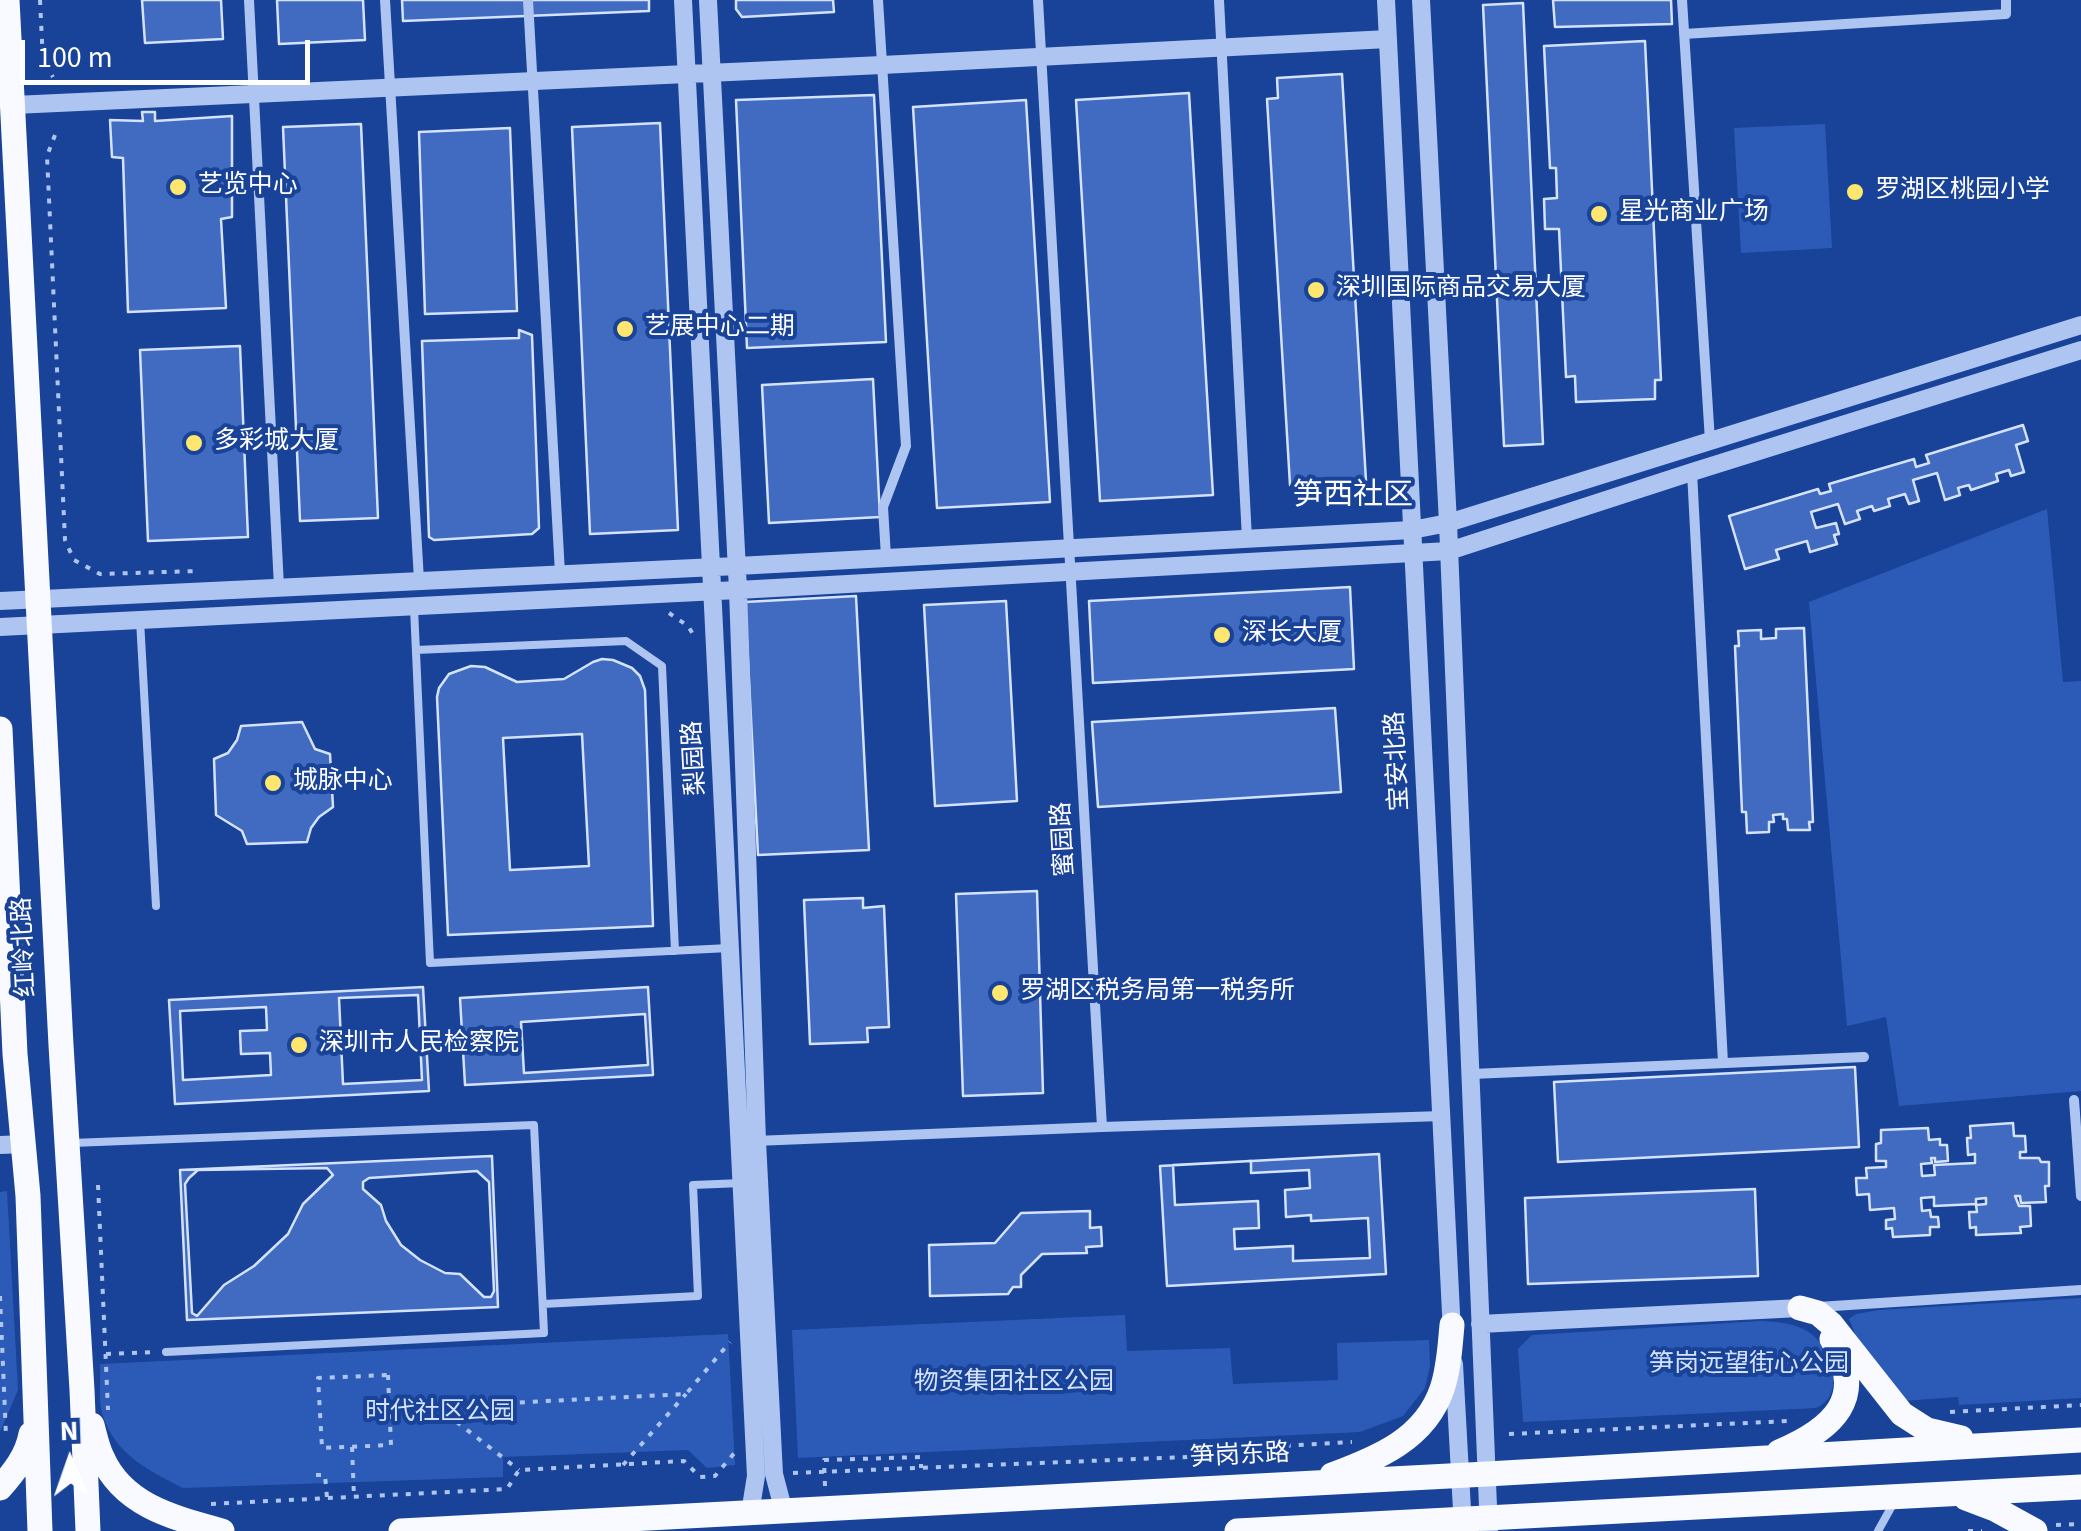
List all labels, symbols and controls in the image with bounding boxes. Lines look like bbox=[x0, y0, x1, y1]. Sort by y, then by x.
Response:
scale bar bbox=[25, 20, 315, 82]
text: 100 m bbox=[37, 36, 113, 79]
place label: 艺览中心 bbox=[198, 172, 298, 202]
marker: 艺览中心 bbox=[167, 176, 189, 198]
place label: 罗湖区桃园小学 bbox=[1875, 177, 2050, 207]
marker: 罗湖区桃园小学 bbox=[1844, 181, 1866, 203]
place label: 星光商业广场 bbox=[1619, 199, 1769, 229]
marker: 星光商业广场 bbox=[1588, 203, 1610, 225]
place label: 深圳国际商品交易大厦 bbox=[1336, 275, 1586, 305]
marker: 深圳国际商品交易大厦 bbox=[1305, 279, 1327, 301]
place label: 艺展中心二期 bbox=[645, 314, 795, 344]
marker: 艺展中心二期 bbox=[614, 318, 636, 340]
place label: 多彩城大厦 bbox=[214, 428, 339, 458]
marker: 多彩城大厦 bbox=[183, 432, 205, 454]
district label: 笋西社区 bbox=[1293, 479, 1413, 515]
place label: 深长大厦 bbox=[1242, 620, 1342, 650]
marker: 深长大厦 bbox=[1211, 624, 1233, 646]
street label: 宝安北路 bbox=[1381, 710, 1417, 812]
street label: 梨园路 bbox=[679, 720, 713, 796]
place label: 城脉中心 bbox=[293, 768, 393, 798]
marker: 城脉中心 bbox=[262, 772, 284, 794]
street label: 蜜园路 bbox=[1048, 801, 1082, 877]
street label: 红岭北路 bbox=[8, 896, 44, 998]
place label: 罗湖区税务局第一税务所 bbox=[1020, 978, 1295, 1008]
marker: 罗湖区税务局第一税务所 bbox=[989, 982, 1011, 1004]
place label: 深圳市人民检察院 bbox=[319, 1030, 519, 1060]
marker: 深圳市人民检察院 bbox=[288, 1034, 310, 1056]
park label: 笋岗远望街心公园 bbox=[1649, 1351, 1849, 1381]
park label: 物资集团社区公园 bbox=[914, 1369, 1114, 1399]
park label: 时代社区公园 bbox=[365, 1399, 515, 1429]
north arrow bbox=[20, 1411, 120, 1511]
text: N bbox=[59, 1411, 79, 1451]
street label: 笋岗东路 bbox=[1189, 1439, 1291, 1475]

